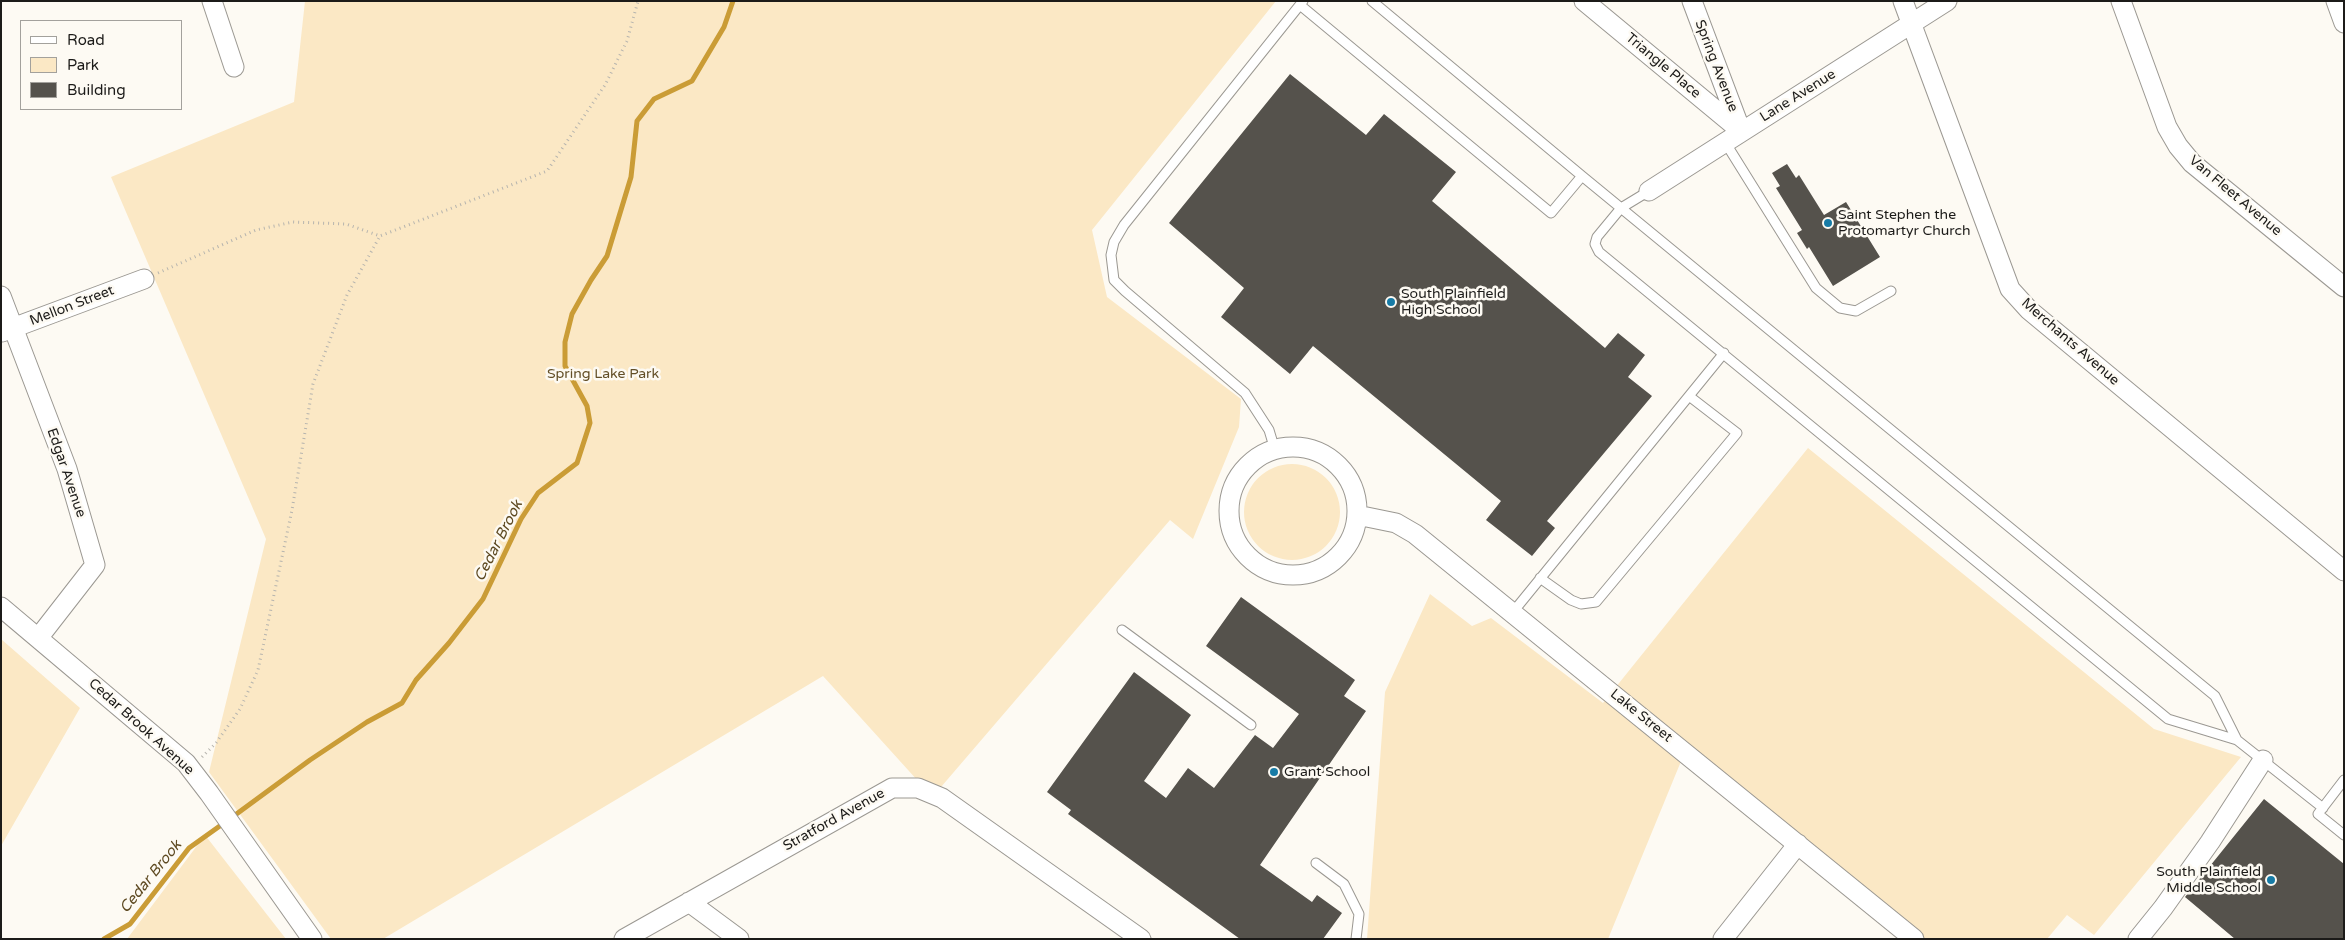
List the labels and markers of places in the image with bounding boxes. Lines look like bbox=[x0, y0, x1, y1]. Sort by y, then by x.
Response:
place label: Saint Stephen the Protomartyr Church bbox=[1838, 207, 1970, 240]
marker: Saint Stephen the Protomartyr Church bbox=[1822, 217, 1834, 229]
place label: South Plainfield High School bbox=[1401, 286, 1506, 318]
marker: South Plainfield High School bbox=[1385, 296, 1397, 308]
place label: Grant School bbox=[1284, 764, 1370, 780]
marker: Grant School bbox=[1268, 766, 1280, 778]
place label: South Plainfield Middle School bbox=[2156, 864, 2261, 896]
marker: South Plainfield Middle School bbox=[2265, 874, 2277, 886]

